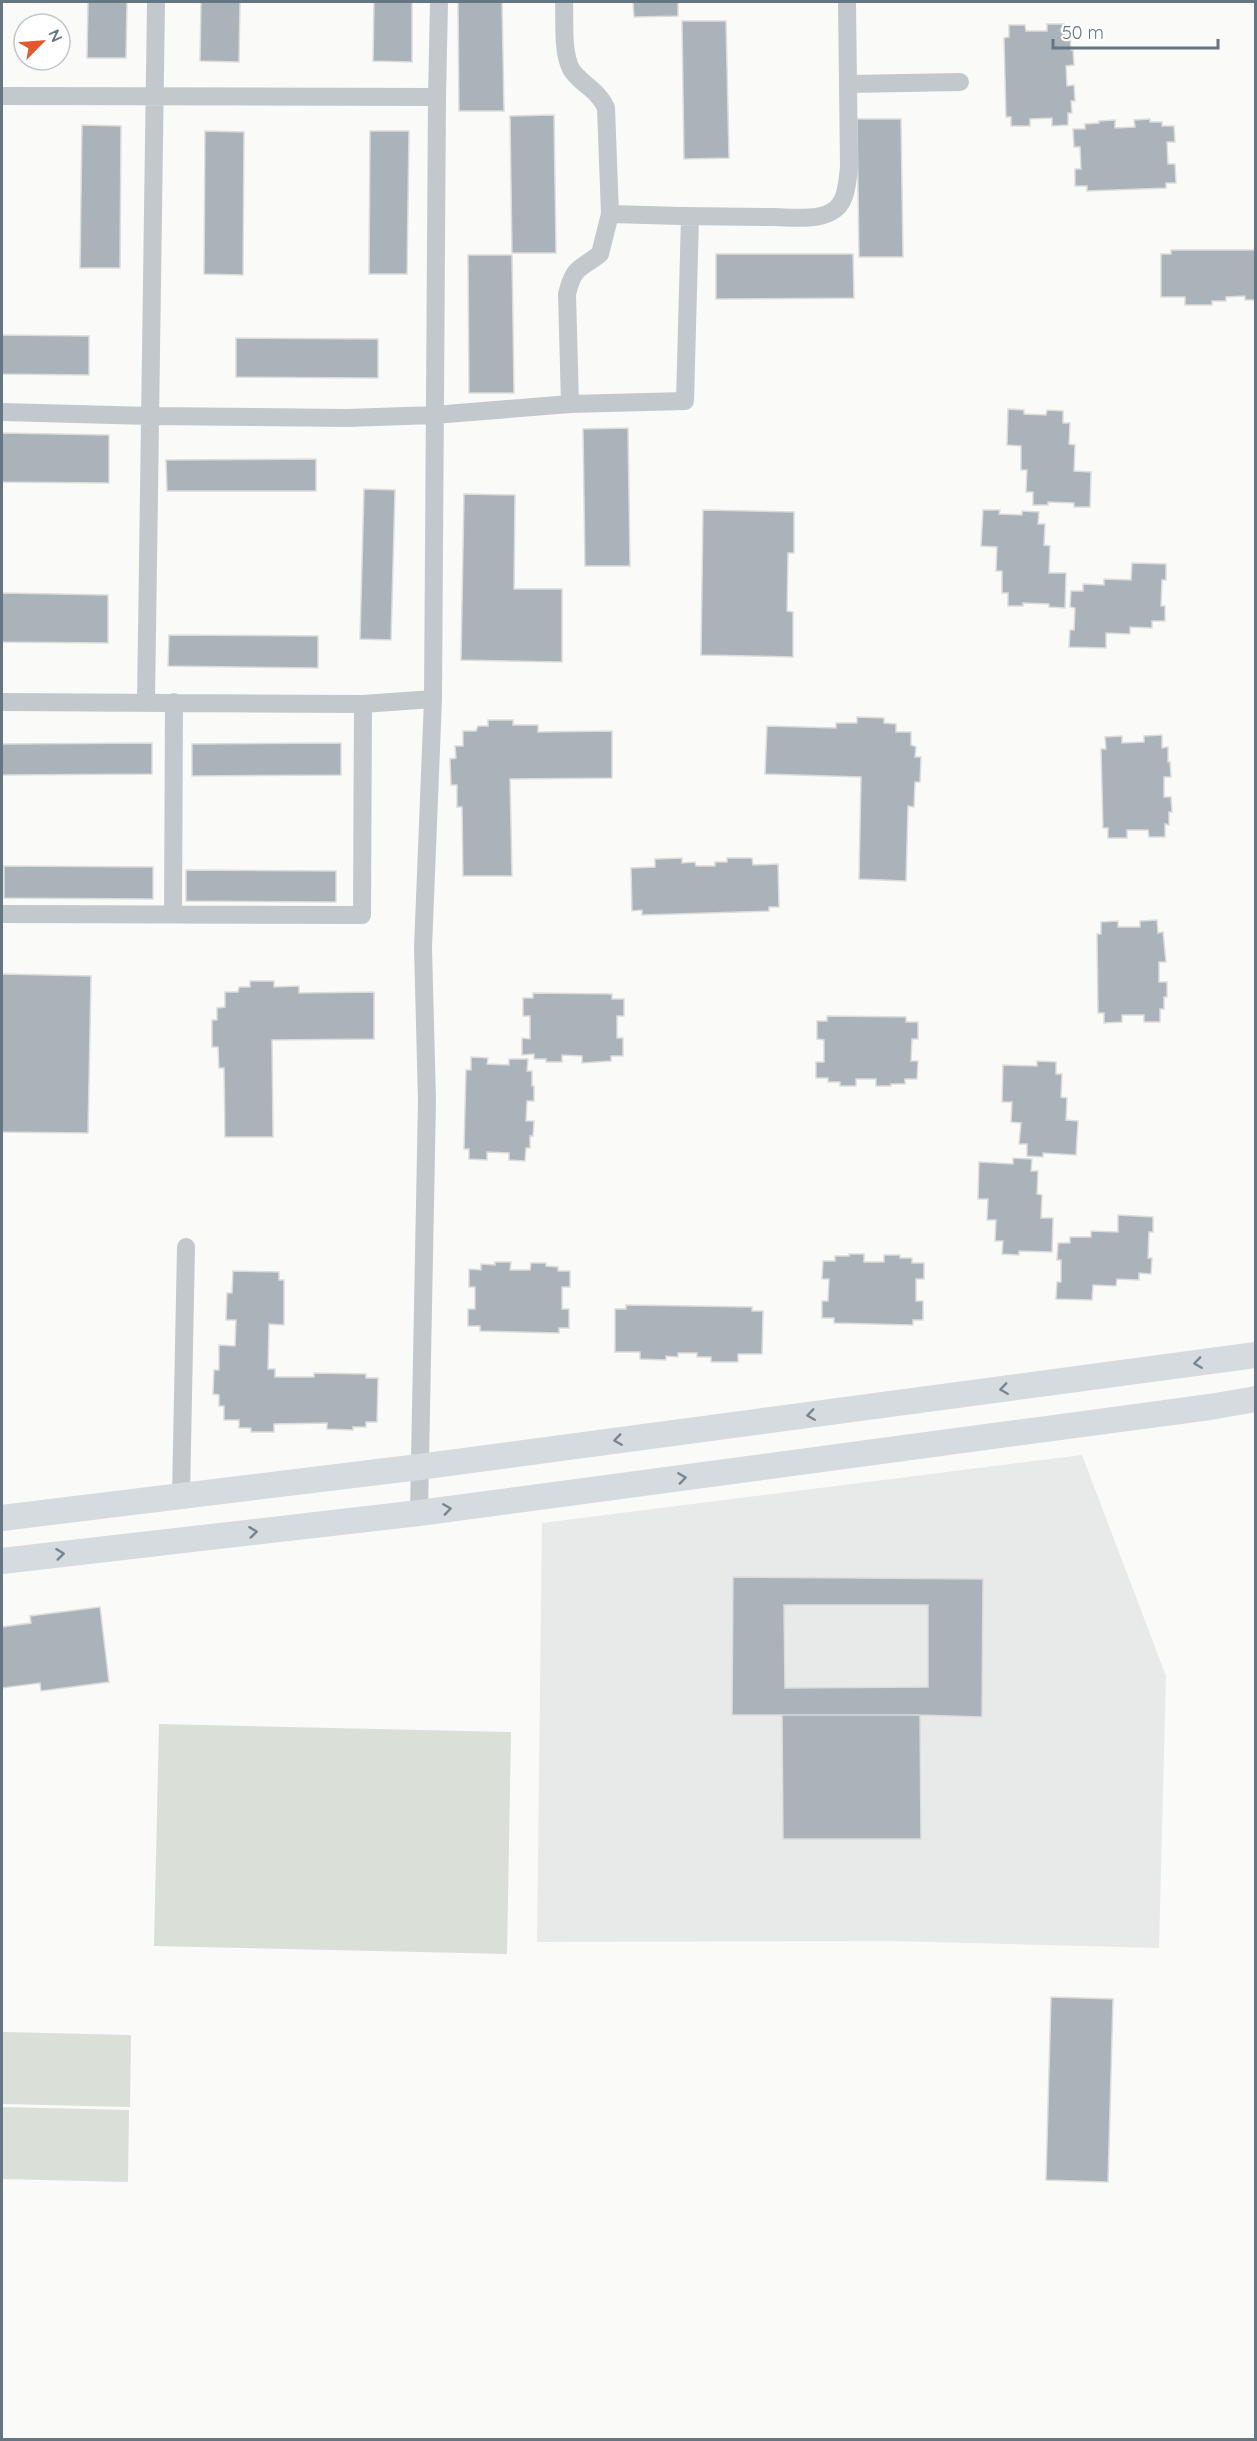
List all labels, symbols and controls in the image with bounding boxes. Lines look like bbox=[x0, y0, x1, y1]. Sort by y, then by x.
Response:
north arrow bbox=[12, 12, 72, 72]
scale bar bbox=[1053, 12, 1218, 50]
text: 50 m bbox=[1062, 21, 1104, 44]
text: N bbox=[44, 26, 67, 45]
one-way arrow bbox=[1193, 1356, 1202, 1368]
one-way arrow bbox=[1000, 1382, 1009, 1394]
one-way arrow bbox=[806, 1408, 816, 1420]
one-way arrow bbox=[613, 1434, 622, 1446]
one-way arrow bbox=[677, 1472, 686, 1484]
one-way arrow bbox=[442, 1503, 452, 1516]
one-way arrow bbox=[249, 1526, 258, 1539]
one-way arrow bbox=[55, 1549, 64, 1561]

